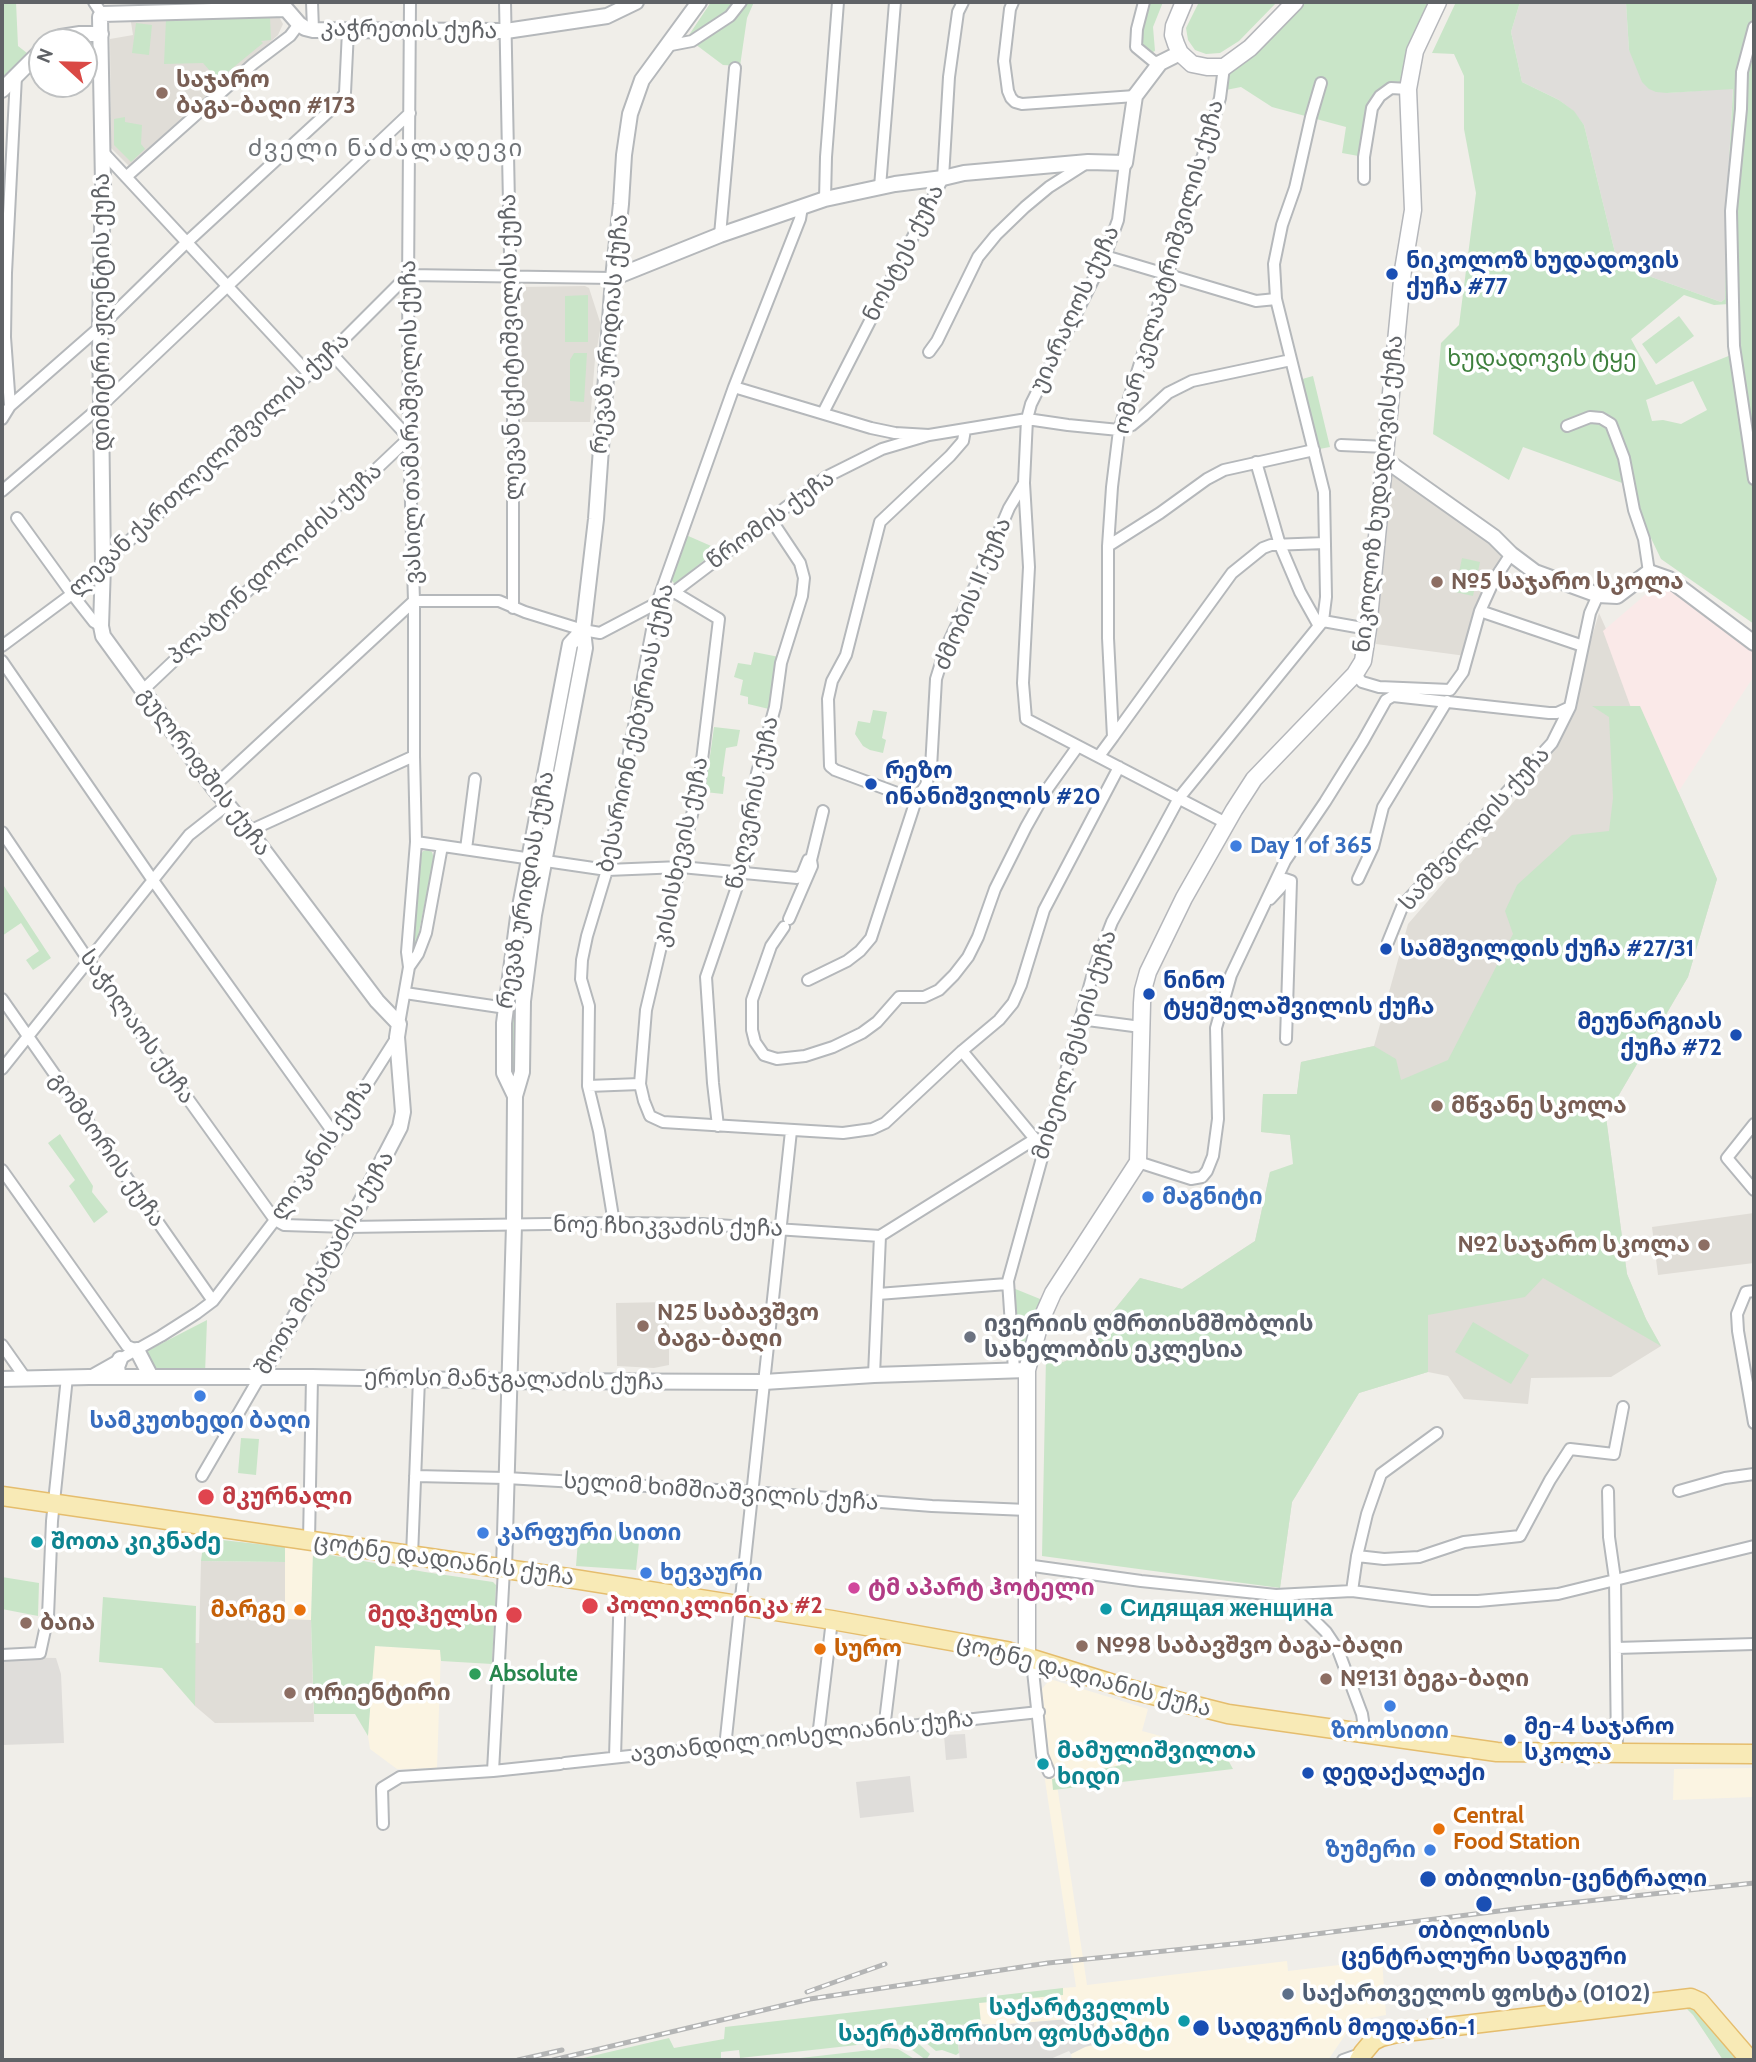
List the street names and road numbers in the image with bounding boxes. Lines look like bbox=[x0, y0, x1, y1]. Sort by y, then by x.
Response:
street label: კაჭრეთის ქუჩა bbox=[320, 15, 498, 45]
street label: ომარ კელაპტრიშვილის ქუჩა bbox=[1108, 97, 1230, 437]
street label: დიმიტრი ჟღენტის ქუჩა bbox=[88, 173, 116, 451]
street label: ნოსტეს ქუჩა bbox=[858, 180, 950, 326]
street label: ლევან ცქიტიშვილის ქუჩა bbox=[495, 193, 527, 501]
street label: რევაზ ურიდიას ქუჩა bbox=[586, 213, 634, 455]
street label: უიარაღოს ქუჩა bbox=[1024, 221, 1126, 397]
street label: ვასილ თამარაშვილის ქუჩა bbox=[394, 260, 428, 584]
street label: ლევან ქართლელიშვილის ქუჩა bbox=[62, 327, 356, 603]
street label: ნიკოლოზ ხუდადოვის ქუჩა bbox=[1349, 334, 1409, 654]
street label: პლატონ დოლიძის ქუჩა bbox=[162, 457, 388, 671]
street label: წრომის ქუჩა bbox=[702, 465, 840, 575]
street label: ძმობის II ქუჩა bbox=[928, 514, 1018, 674]
street label: ბესარიონ ქებურიას ქუჩა bbox=[592, 581, 680, 875]
street label: გულრიფშის ქუჩა bbox=[132, 682, 276, 862]
street label: წაღვერის ქუჩა bbox=[721, 714, 785, 892]
street label: სამშვილდის ქუჩა bbox=[1394, 741, 1556, 917]
street label: კისისხევის ქუჩა bbox=[647, 754, 715, 950]
street label: რევაზ ურიდიას ქუჩა bbox=[492, 769, 560, 1011]
street label: მიხეილ მესხის ქუჩა bbox=[1027, 927, 1123, 1163]
street label: საჭილაოს ქუჩა bbox=[74, 945, 200, 1109]
street label: გომბორის ქუჩა bbox=[43, 1067, 171, 1233]
street label: ლიკანის ქუჩა bbox=[265, 1074, 379, 1226]
street label: შოთა მიქატაძის ქუჩა bbox=[250, 1146, 400, 1380]
street label: ნოე ჩხიკვაძის ქუჩა bbox=[553, 1211, 783, 1243]
street label: ეროსი მანჯგალაძის ქუჩა bbox=[364, 1364, 664, 1396]
street label: სელიმ ხიმშიაშვილის ქუჩა bbox=[562, 1467, 880, 1517]
street label: ცოტნე დადიანის ქუჩა bbox=[312, 1528, 576, 1592]
street label: ცოტნე დადიანის ქუჩა bbox=[954, 1629, 1214, 1723]
street label: ავთანდილ იოსელიანის ქუჩა bbox=[629, 1705, 975, 1769]

